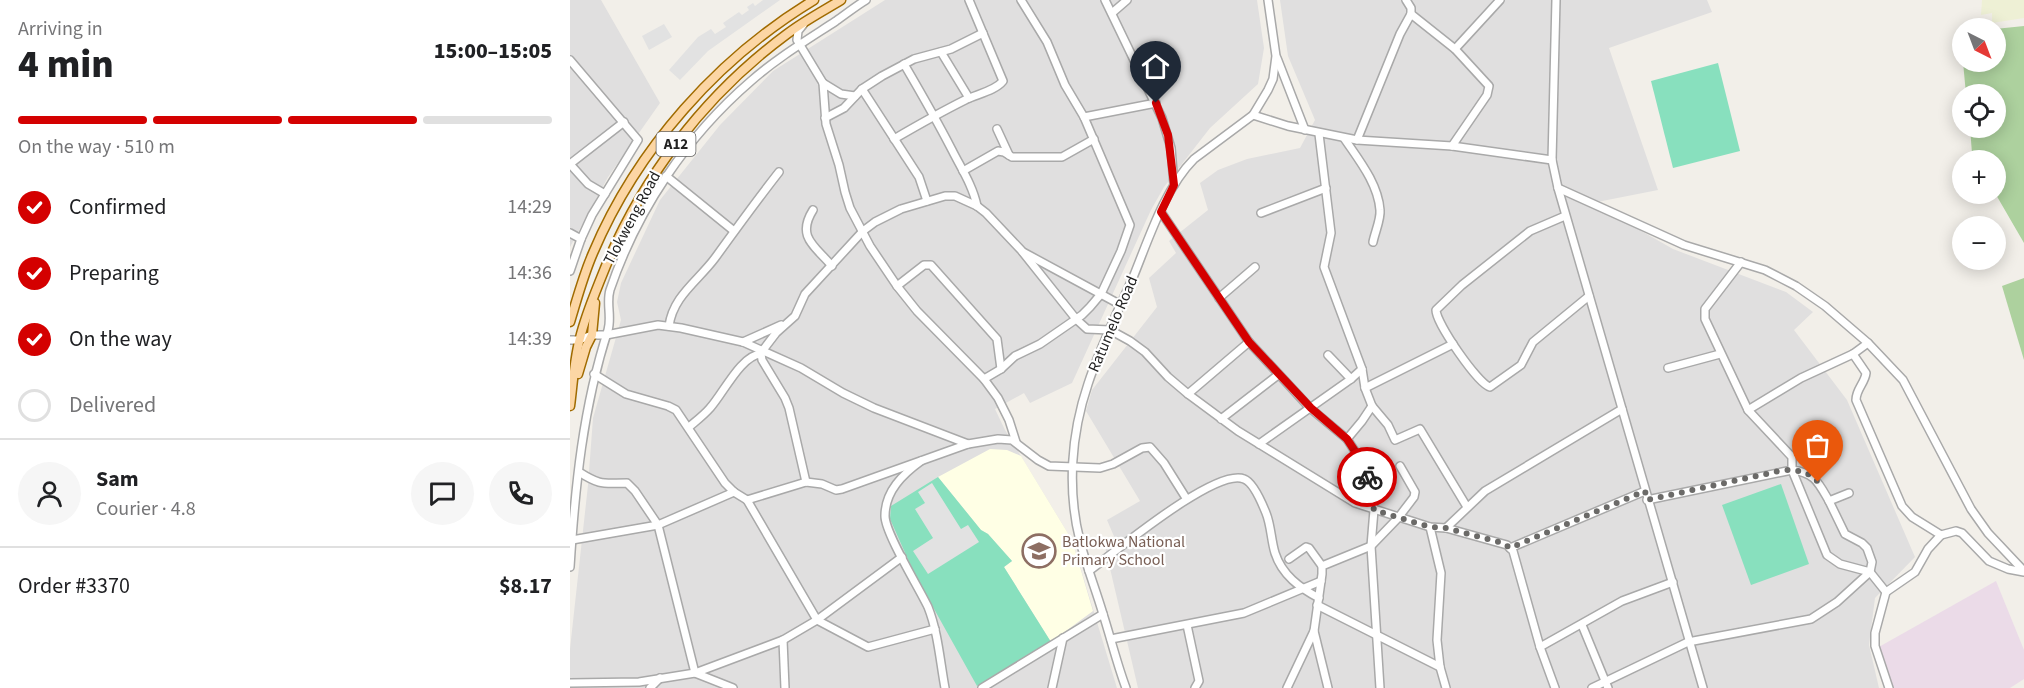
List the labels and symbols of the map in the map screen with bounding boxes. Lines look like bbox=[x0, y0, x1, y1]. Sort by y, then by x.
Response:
north arrow bbox=[1952, 18, 2006, 72]
pin bbox=[1130, 41, 1181, 103]
road number: A12 bbox=[656, 132, 696, 156]
street label: Tlokweng Road bbox=[598, 167, 666, 269]
street label: Ratumelo Road bbox=[1083, 273, 1143, 375]
pin bbox=[1792, 420, 1843, 482]
courier bbox=[1337, 447, 1397, 507]
place label: Batlokwa National Primary School bbox=[1062, 531, 1185, 571]
school or university icon: Batlokwa National Primary School bbox=[1021, 533, 1057, 569]

